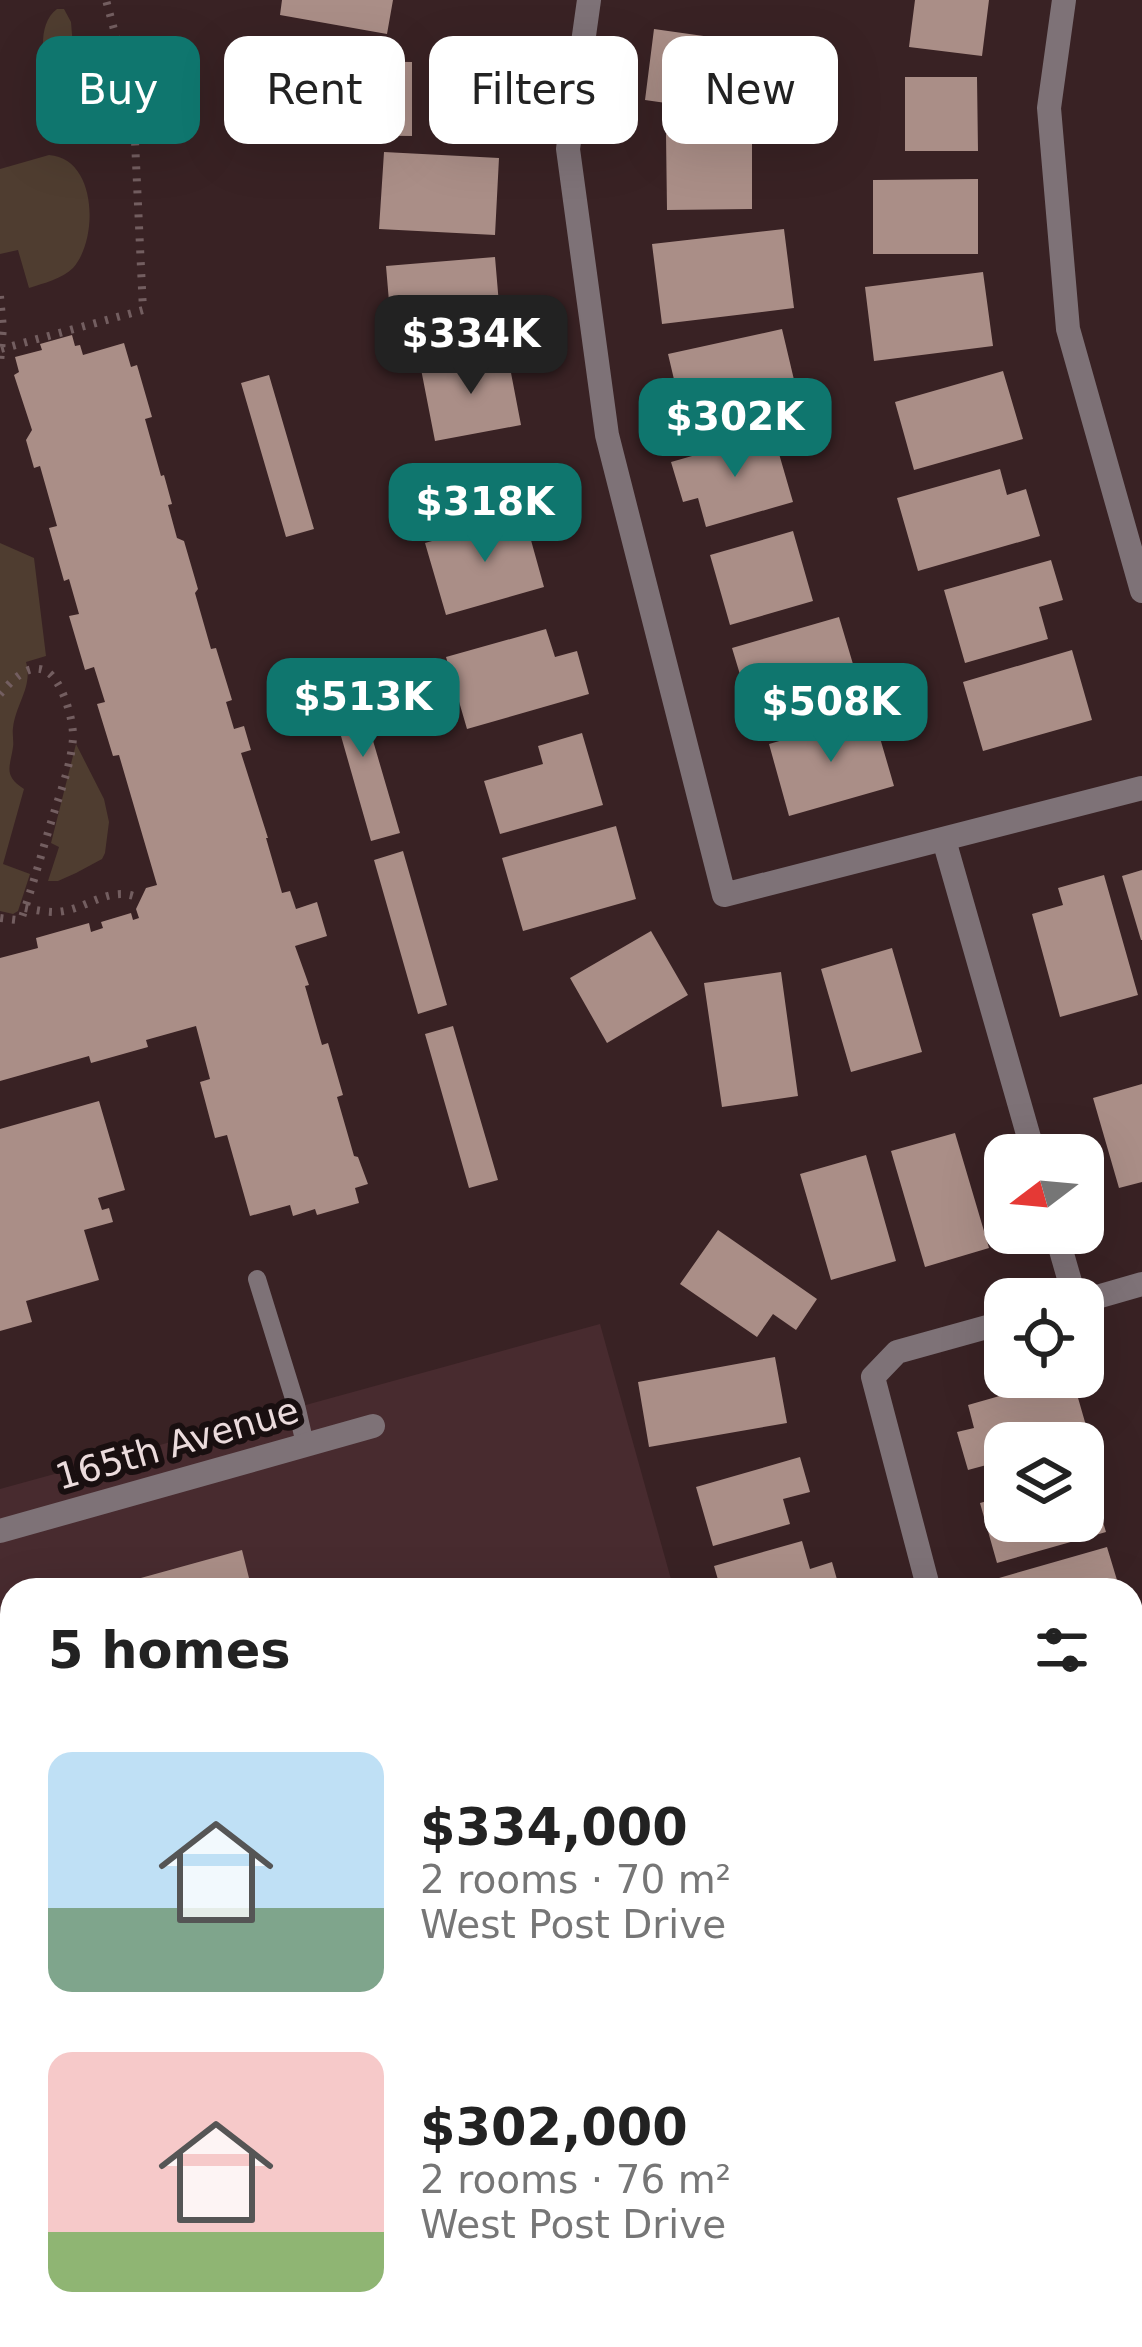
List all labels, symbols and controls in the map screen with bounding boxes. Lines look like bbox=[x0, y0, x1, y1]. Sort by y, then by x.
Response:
chip: Buy bbox=[36, 36, 200, 144]
chip: Rent bbox=[224, 36, 405, 144]
chip: Filters bbox=[429, 36, 638, 144]
chip: New bbox=[662, 36, 838, 144]
pin: $334K bbox=[387, 295, 555, 397]
text: $334K bbox=[402, 311, 540, 356]
pin: $302K bbox=[651, 378, 819, 480]
text: $302K bbox=[666, 394, 804, 439]
pin: $318K bbox=[401, 463, 569, 565]
text: $318K bbox=[416, 479, 554, 524]
pin: $513K bbox=[279, 658, 447, 760]
pin: $508K bbox=[747, 663, 915, 765]
text: $513K bbox=[294, 674, 432, 719]
text: $508K bbox=[762, 679, 900, 724]
north arrow bbox=[984, 1134, 1104, 1254]
map controls bbox=[984, 1134, 1104, 1542]
button: locate bbox=[984, 1278, 1104, 1398]
street label: 165th Avenue bbox=[51, 1389, 303, 1498]
button: layers bbox=[984, 1422, 1104, 1542]
icon: filters bbox=[1029, 1617, 1095, 1683]
text: 5 homes bbox=[48, 1621, 291, 1680]
text: $334,000 bbox=[420, 1798, 688, 1857]
icon: home bbox=[144, 1800, 288, 1944]
text: 2 rooms · 70 m² bbox=[420, 1857, 731, 1902]
text: West Post Drive bbox=[420, 1902, 726, 1947]
text: $302,000 bbox=[420, 2098, 688, 2157]
icon: home bbox=[144, 2100, 288, 2244]
text: 2 rooms · 76 m² bbox=[420, 2157, 731, 2202]
text: West Post Drive bbox=[420, 2202, 726, 2247]

